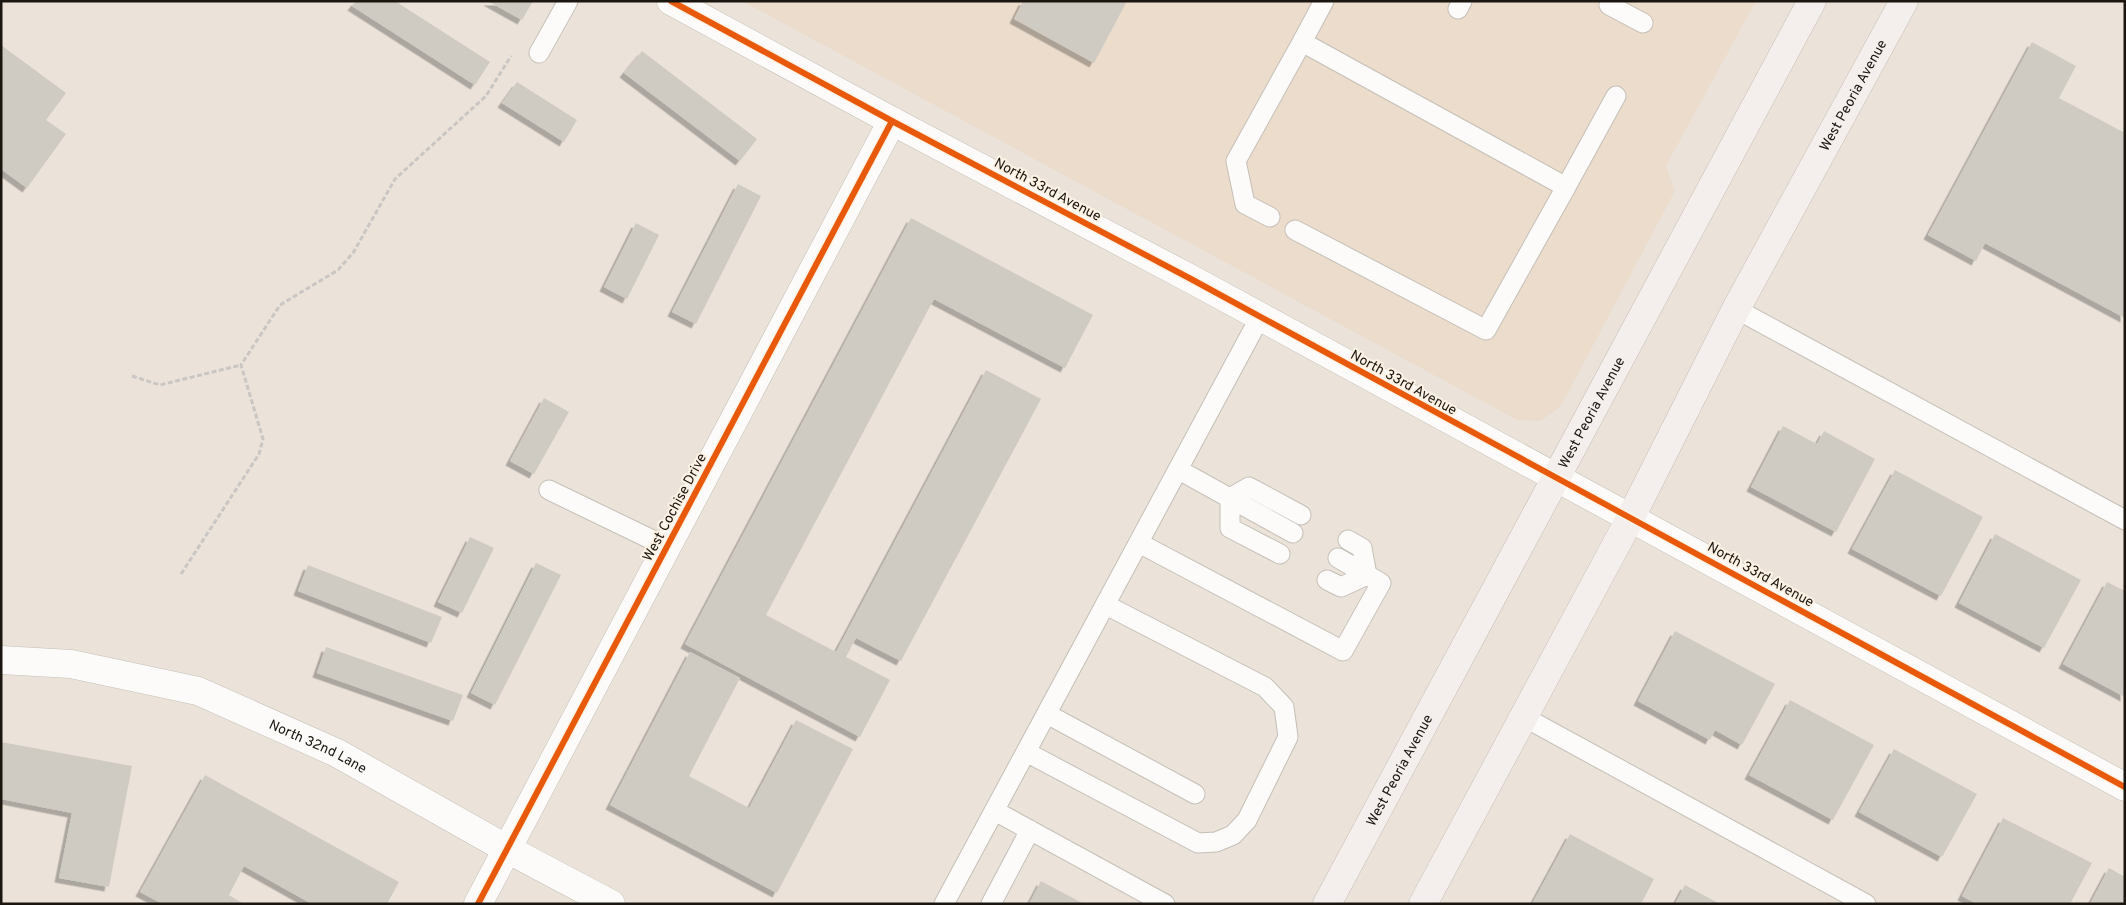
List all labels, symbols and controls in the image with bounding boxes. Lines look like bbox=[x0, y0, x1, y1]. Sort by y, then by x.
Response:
street label: West Peoria Avenue bbox=[1817, 37, 1891, 154]
street label: North 33rd Avenue bbox=[991, 155, 1104, 226]
street label: North 33rd Avenue bbox=[1347, 347, 1459, 420]
street label: West Peoria Avenue bbox=[1555, 354, 1629, 472]
street label: West Cochise Drive bbox=[640, 451, 711, 565]
street label: North 33rd Avenue bbox=[1704, 539, 1816, 612]
street label: West Peoria Avenue bbox=[1363, 712, 1437, 830]
street label: North 32nd Lane bbox=[266, 717, 369, 778]

